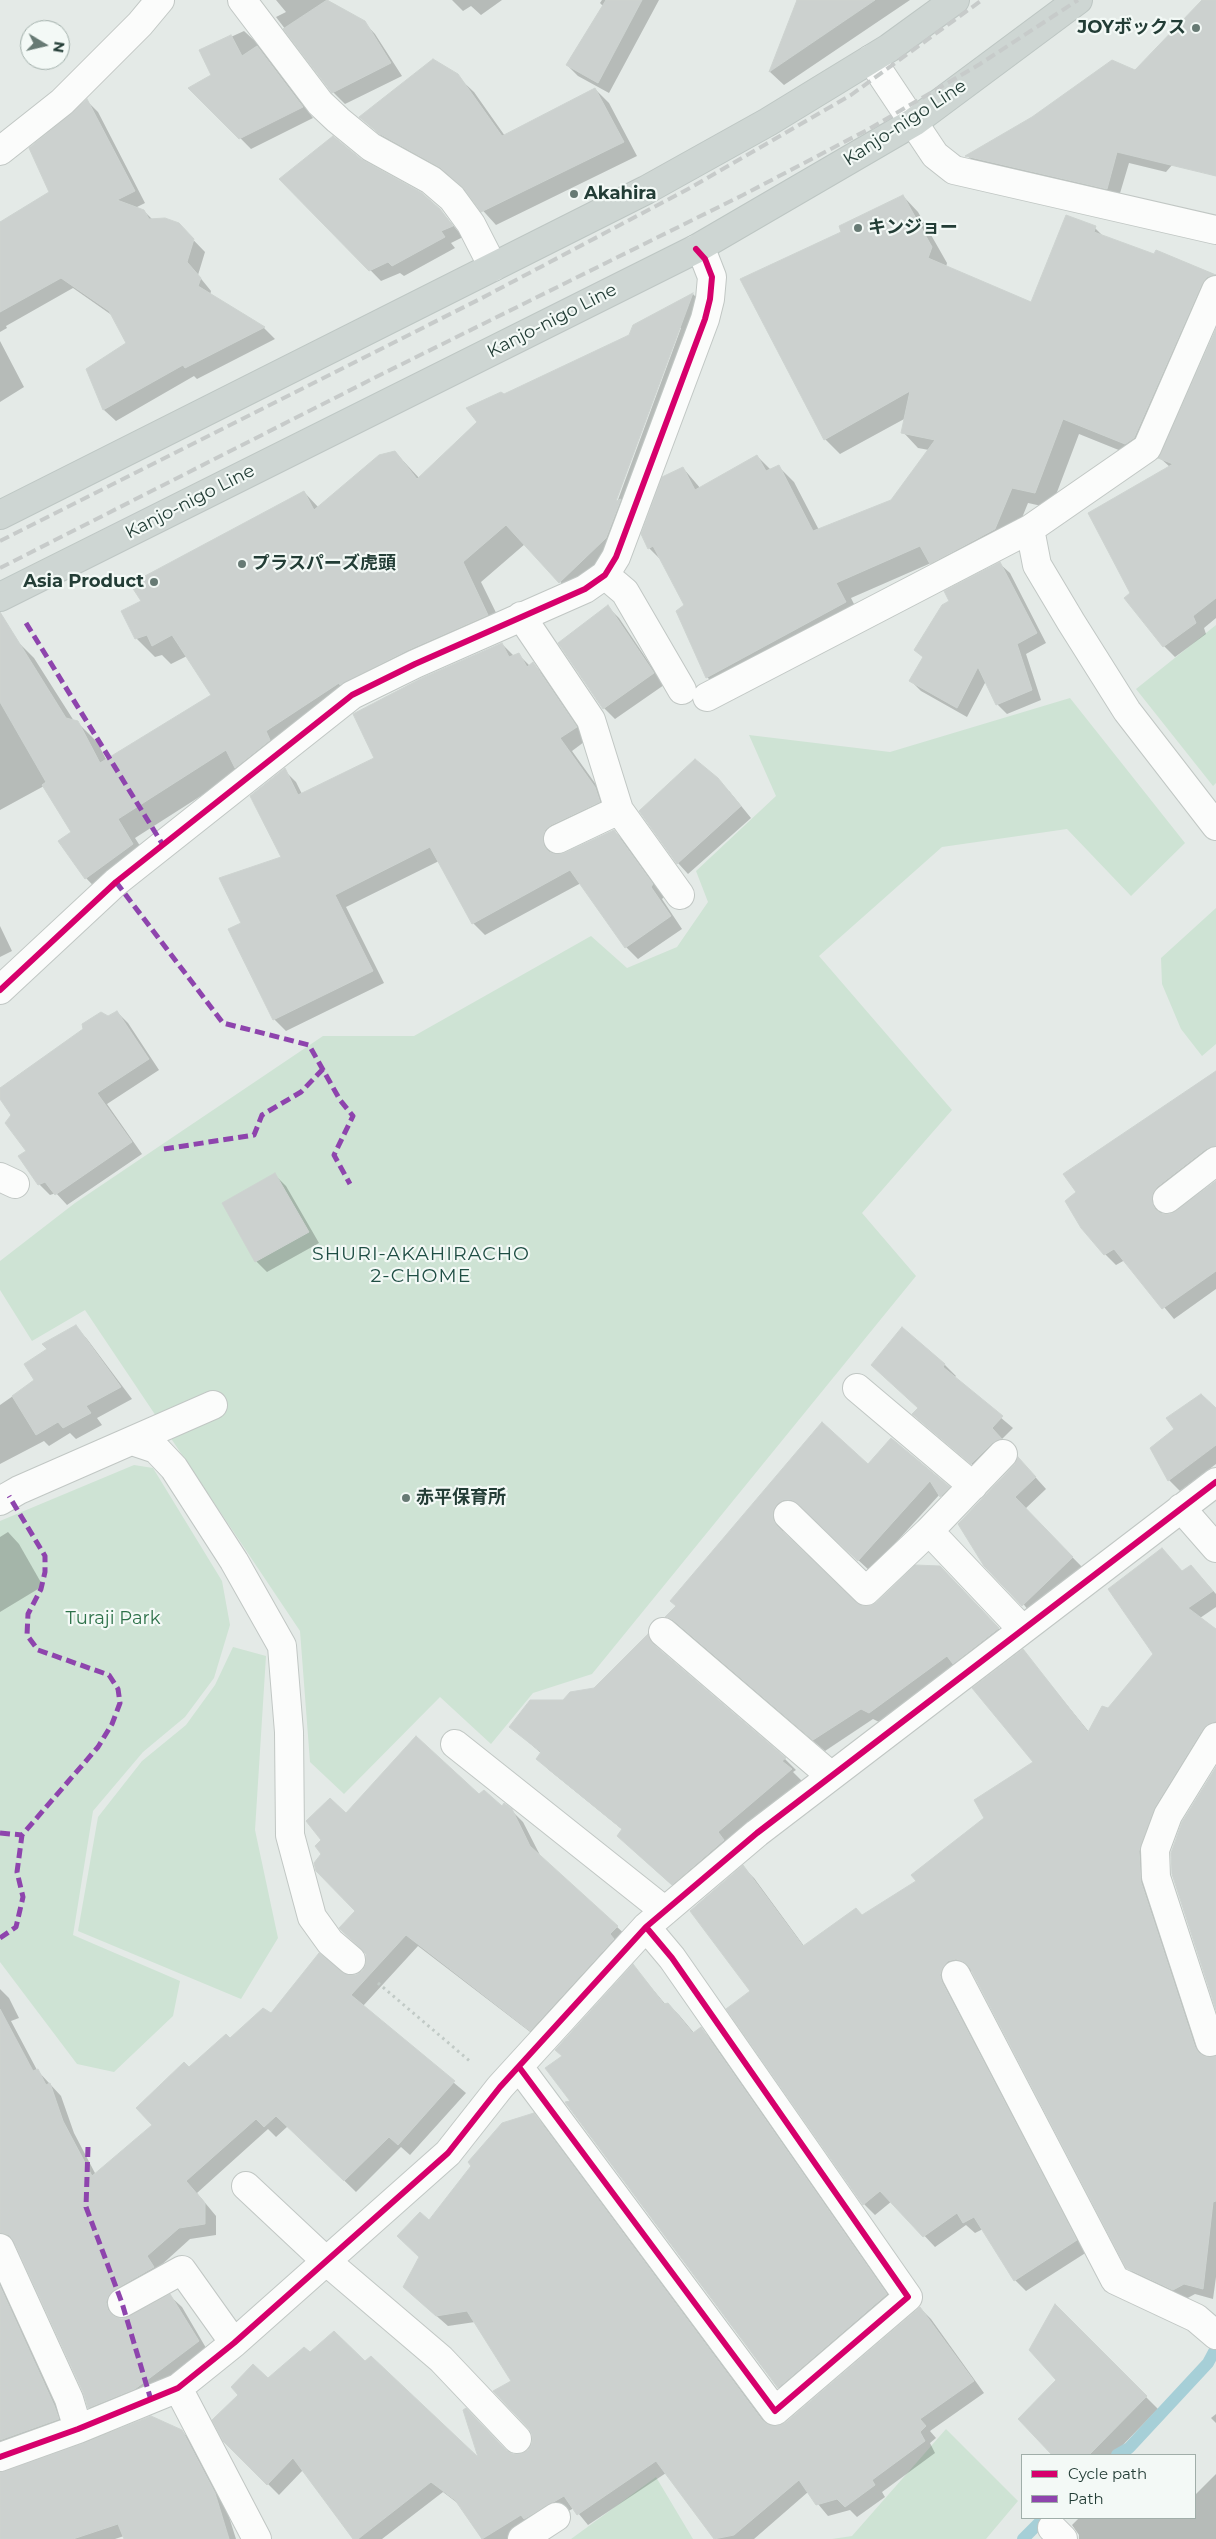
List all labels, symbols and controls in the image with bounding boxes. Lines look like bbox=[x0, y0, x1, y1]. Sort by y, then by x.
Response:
place label: JOYボックス bbox=[1077, 17, 1186, 39]
north arrow bbox=[20, 20, 70, 70]
marker: JOYボックス bbox=[1190, 22, 1202, 34]
text: N bbox=[49, 40, 69, 54]
street label: Kanjo-nigo Line bbox=[839, 75, 971, 171]
place label: Akahira bbox=[584, 183, 657, 205]
marker: Akahira bbox=[568, 188, 580, 200]
place label: キンジョー bbox=[868, 217, 958, 239]
marker: キンジョー bbox=[852, 222, 864, 234]
street label: Kanjo-nigo Line bbox=[484, 279, 620, 363]
street label: Kanjo-nigo Line bbox=[122, 460, 258, 544]
place label: プラスパーズ虎頭 bbox=[252, 553, 396, 575]
marker: プラスパーズ虎頭 bbox=[236, 558, 248, 570]
place label: Asia Product bbox=[23, 571, 144, 593]
marker: Asia Product bbox=[148, 576, 160, 588]
district label: SHURI-AKAHIRACHO 2-CHOME bbox=[310, 1243, 532, 1287]
place label: 赤平保育所 bbox=[416, 1487, 506, 1509]
marker: 赤平保育所 bbox=[400, 1492, 412, 1504]
park label: Turaji Park bbox=[66, 1608, 160, 1630]
legend bbox=[1021, 2454, 1196, 2519]
text: Cycle path bbox=[1068, 2464, 1147, 2483]
text: Path bbox=[1068, 2489, 1104, 2508]

